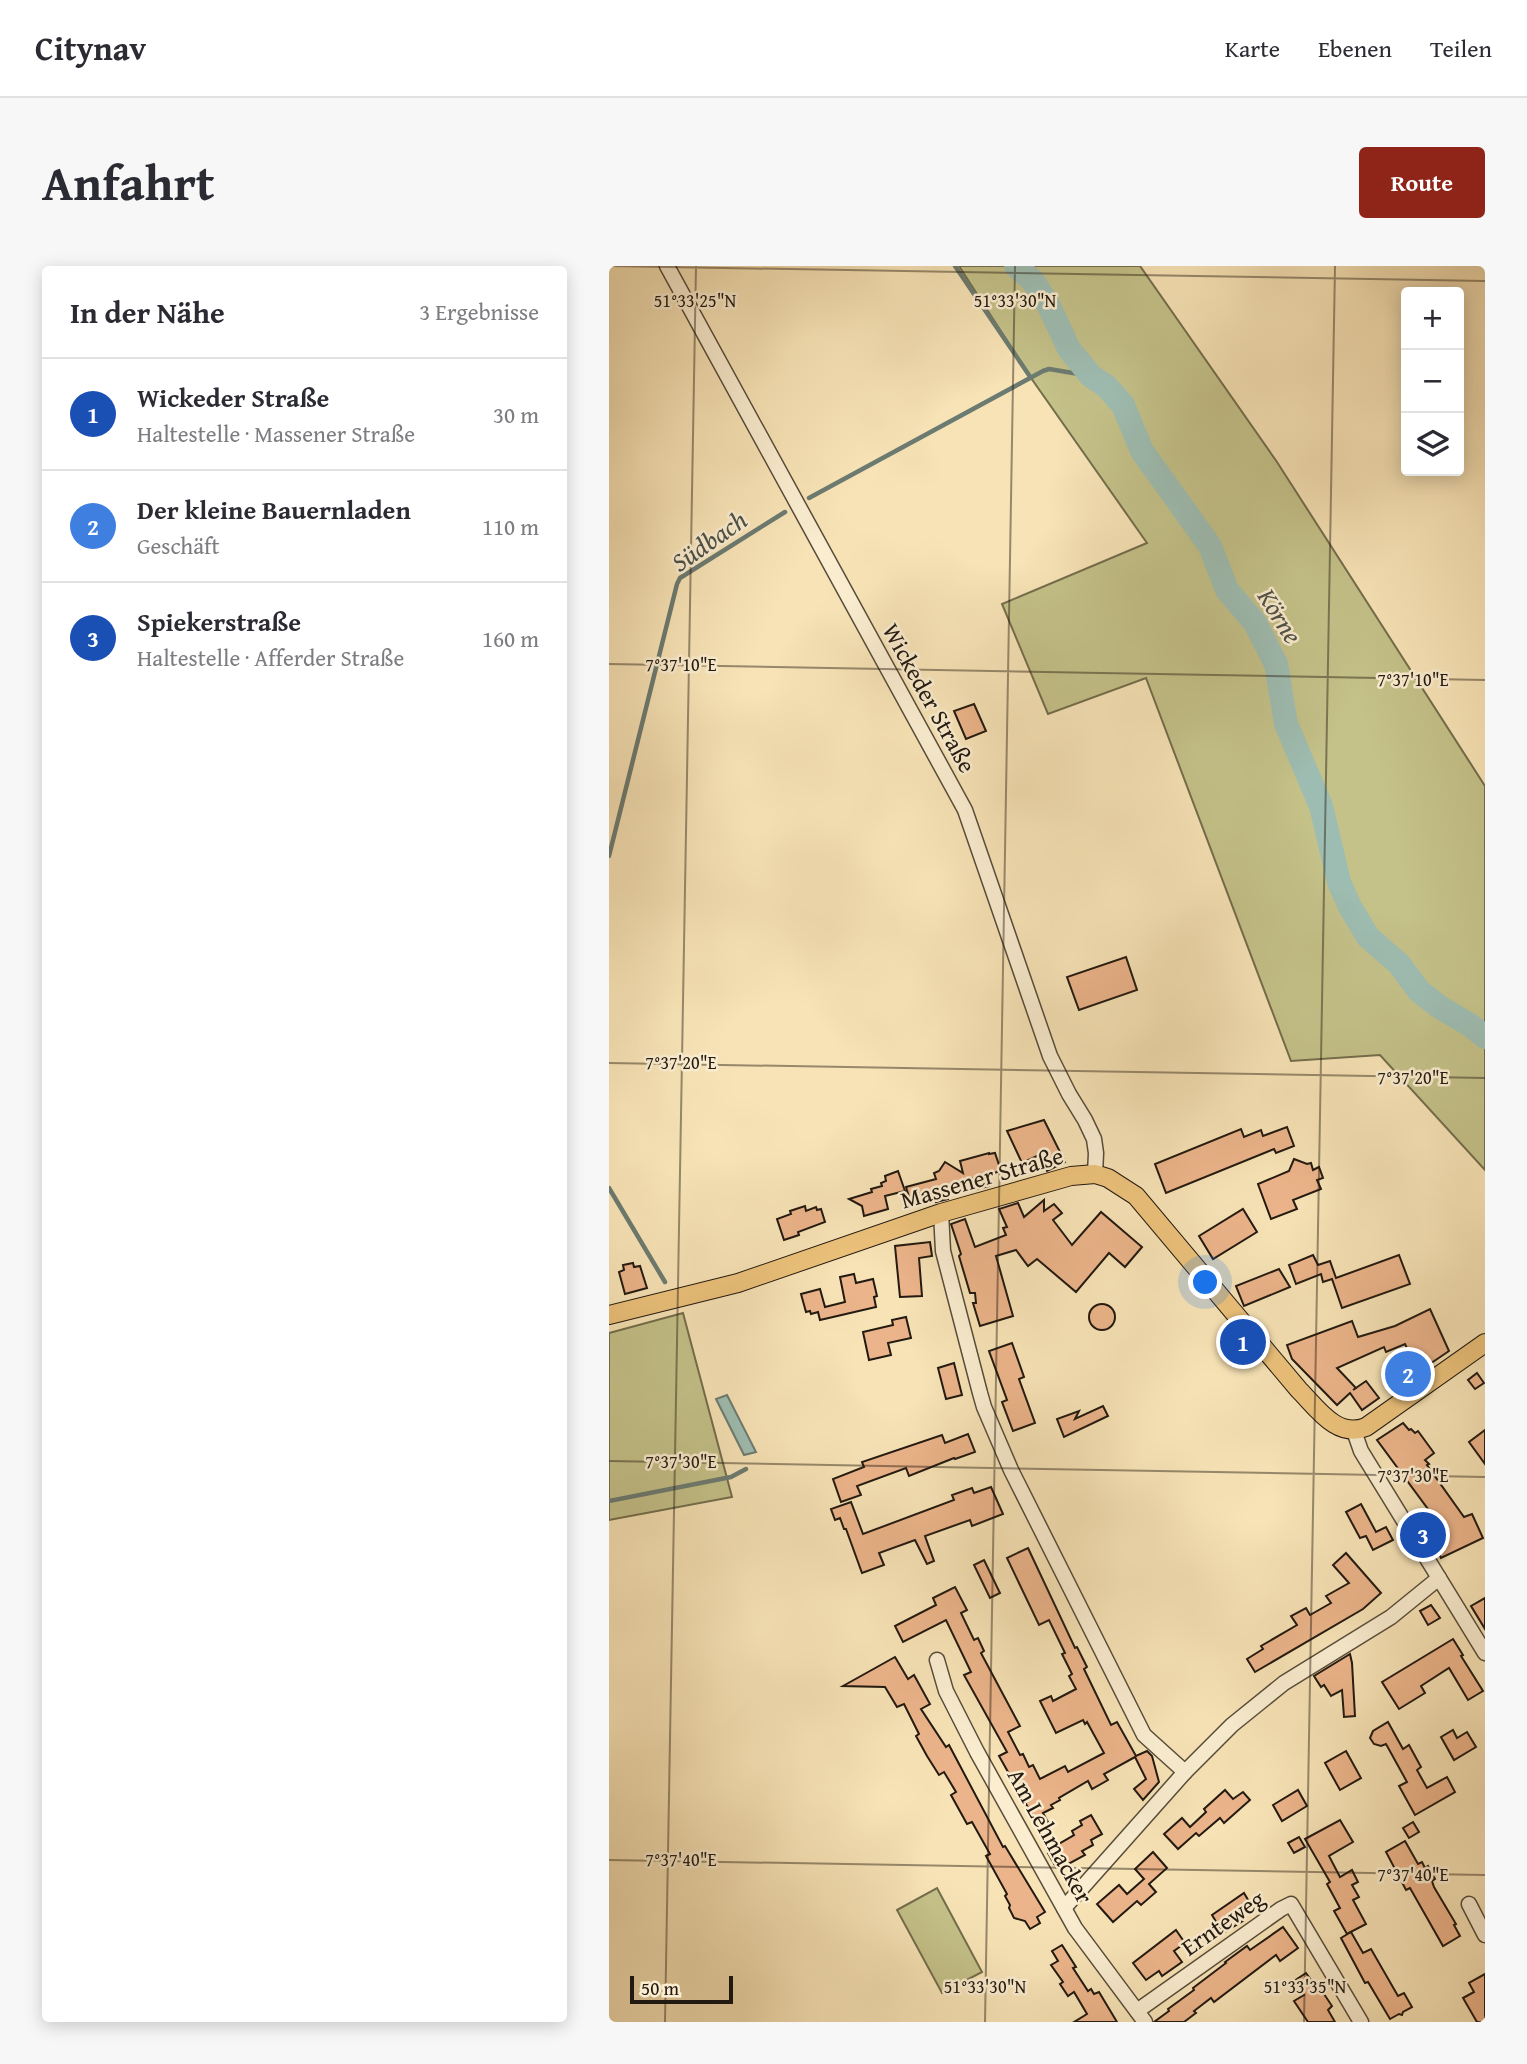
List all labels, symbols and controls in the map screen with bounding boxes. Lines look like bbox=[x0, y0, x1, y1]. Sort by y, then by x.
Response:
text: Citynav bbox=[35, 24, 146, 72]
text: Karte bbox=[1225, 31, 1280, 66]
text: Ebenen bbox=[1318, 31, 1392, 66]
text: Teilen bbox=[1430, 31, 1492, 66]
text: Anfahrt bbox=[42, 146, 215, 218]
button: Route bbox=[1359, 147, 1485, 218]
text: 51°33'25"N bbox=[654, 287, 737, 314]
text: 51°33'30"N bbox=[974, 287, 1057, 314]
map controls bbox=[1401, 287, 1464, 476]
button: + bbox=[1401, 287, 1464, 350]
text: In der Nähe bbox=[70, 290, 225, 334]
text: 3 Ergebnisse bbox=[419, 295, 539, 328]
button: − bbox=[1401, 350, 1464, 413]
text: Wickeder Straße bbox=[137, 378, 329, 417]
text: 1 bbox=[87, 398, 99, 431]
text: 30 m bbox=[493, 398, 539, 431]
button: layers bbox=[1401, 413, 1464, 476]
text: Haltestelle · Massener Straße bbox=[137, 417, 415, 450]
text: Der kleine Bauernladen bbox=[137, 490, 411, 529]
water label: Südbach bbox=[663, 500, 755, 581]
text: 2 bbox=[87, 510, 99, 543]
text: 110 m bbox=[482, 510, 539, 543]
text: Geschäft bbox=[137, 529, 220, 562]
water label: Körne bbox=[1248, 580, 1313, 651]
text: Spiekerstraße bbox=[137, 602, 301, 641]
street label: Wickeder Straße bbox=[874, 617, 985, 779]
text: 3 bbox=[87, 622, 99, 655]
text: 160 m bbox=[482, 622, 539, 655]
text: Haltestelle · Afferder Straße bbox=[137, 641, 404, 674]
text: 7°37'10"E bbox=[645, 651, 717, 678]
text: 7°37'10"E bbox=[1377, 666, 1449, 693]
text: 7°37'20"E bbox=[645, 1049, 717, 1076]
text: 7°37'20"E bbox=[1377, 1064, 1449, 1091]
street label: Massener Straße bbox=[896, 1138, 1067, 1217]
your location bbox=[1188, 1265, 1222, 1299]
pin: 1 bbox=[1220, 1316, 1266, 1368]
pin: 2 bbox=[1385, 1348, 1431, 1400]
text: 7°37'30"E bbox=[645, 1448, 717, 1475]
text: 7°37'30"E bbox=[1377, 1462, 1449, 1489]
pin: 3 bbox=[1400, 1509, 1446, 1561]
street label: Am Lehmacker bbox=[999, 1762, 1102, 1910]
text: 7°37'40"E bbox=[645, 1846, 717, 1873]
text: 7°37'40"E bbox=[1377, 1861, 1449, 1888]
street label: Ernteweg bbox=[1174, 1881, 1272, 1964]
scale bar bbox=[630, 1973, 733, 2005]
text: 51°33'30"N bbox=[944, 1973, 1027, 2000]
text: 51°33'35"N bbox=[1264, 1973, 1347, 2000]
text: 50 m bbox=[641, 1974, 679, 2002]

